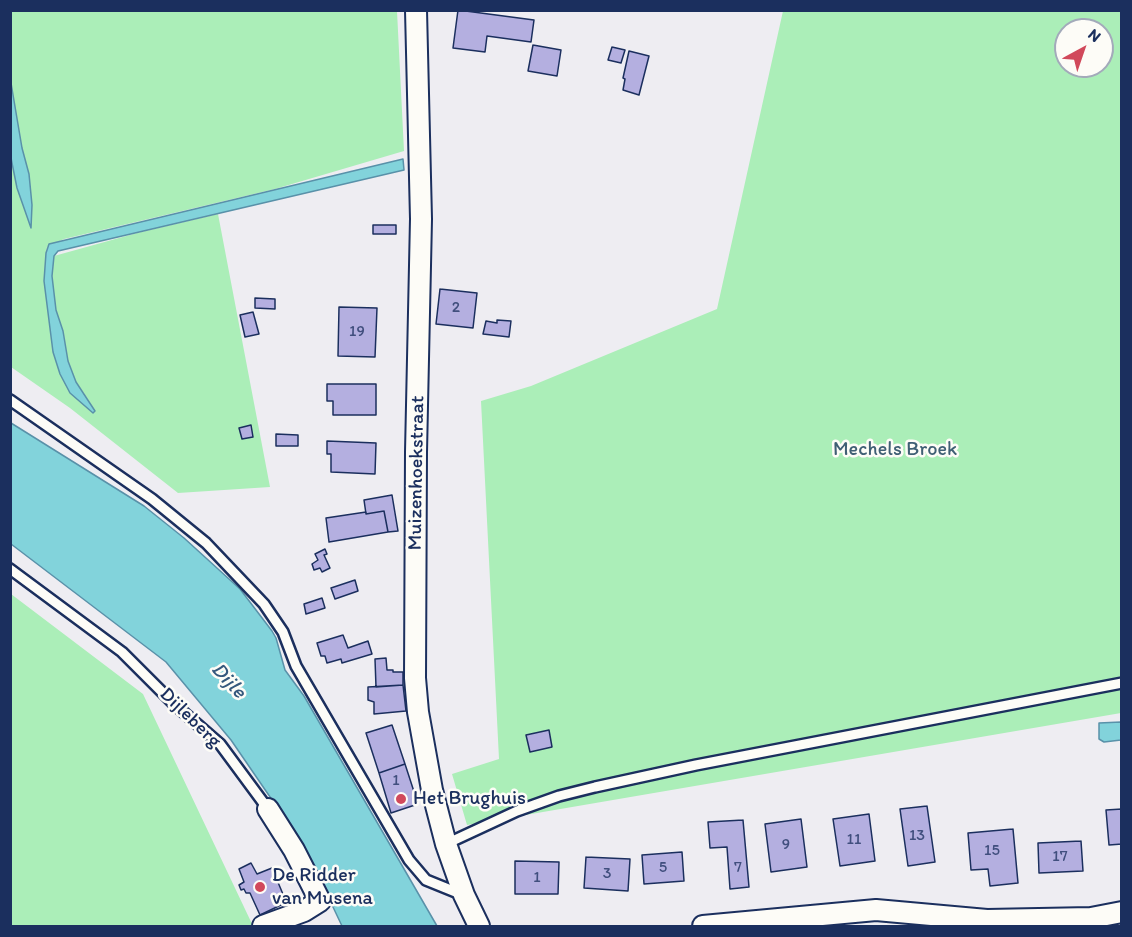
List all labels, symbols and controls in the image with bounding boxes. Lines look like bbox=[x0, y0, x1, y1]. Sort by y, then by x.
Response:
north arrow bbox=[1054, 18, 1114, 78]
text: N bbox=[1084, 25, 1105, 46]
house number: 2 bbox=[452, 298, 460, 318]
house number: 19 bbox=[349, 322, 365, 342]
street label: Muizenhoekstraat bbox=[404, 395, 430, 551]
park label: Mechels Broek bbox=[833, 438, 957, 462]
water label: Dijle bbox=[205, 658, 251, 704]
street label: Dijleberg bbox=[154, 683, 226, 753]
house number: 1 bbox=[392, 771, 400, 791]
place label: Het Brughuis bbox=[413, 787, 526, 811]
marker: Het Brughuis bbox=[394, 792, 408, 806]
house number: 13 bbox=[909, 826, 925, 846]
house number: 11 bbox=[847, 830, 861, 850]
house number: 9 bbox=[782, 835, 790, 855]
house number: 15 bbox=[984, 841, 1000, 861]
house number: 17 bbox=[1052, 847, 1068, 867]
house number: 5 bbox=[659, 858, 667, 878]
house number: 7 bbox=[734, 858, 742, 878]
place label: De Ridder van Musena bbox=[272, 864, 373, 911]
house number: 3 bbox=[603, 864, 611, 884]
house number: 1 bbox=[533, 868, 541, 888]
marker: De Ridder van Musena bbox=[253, 880, 267, 894]

